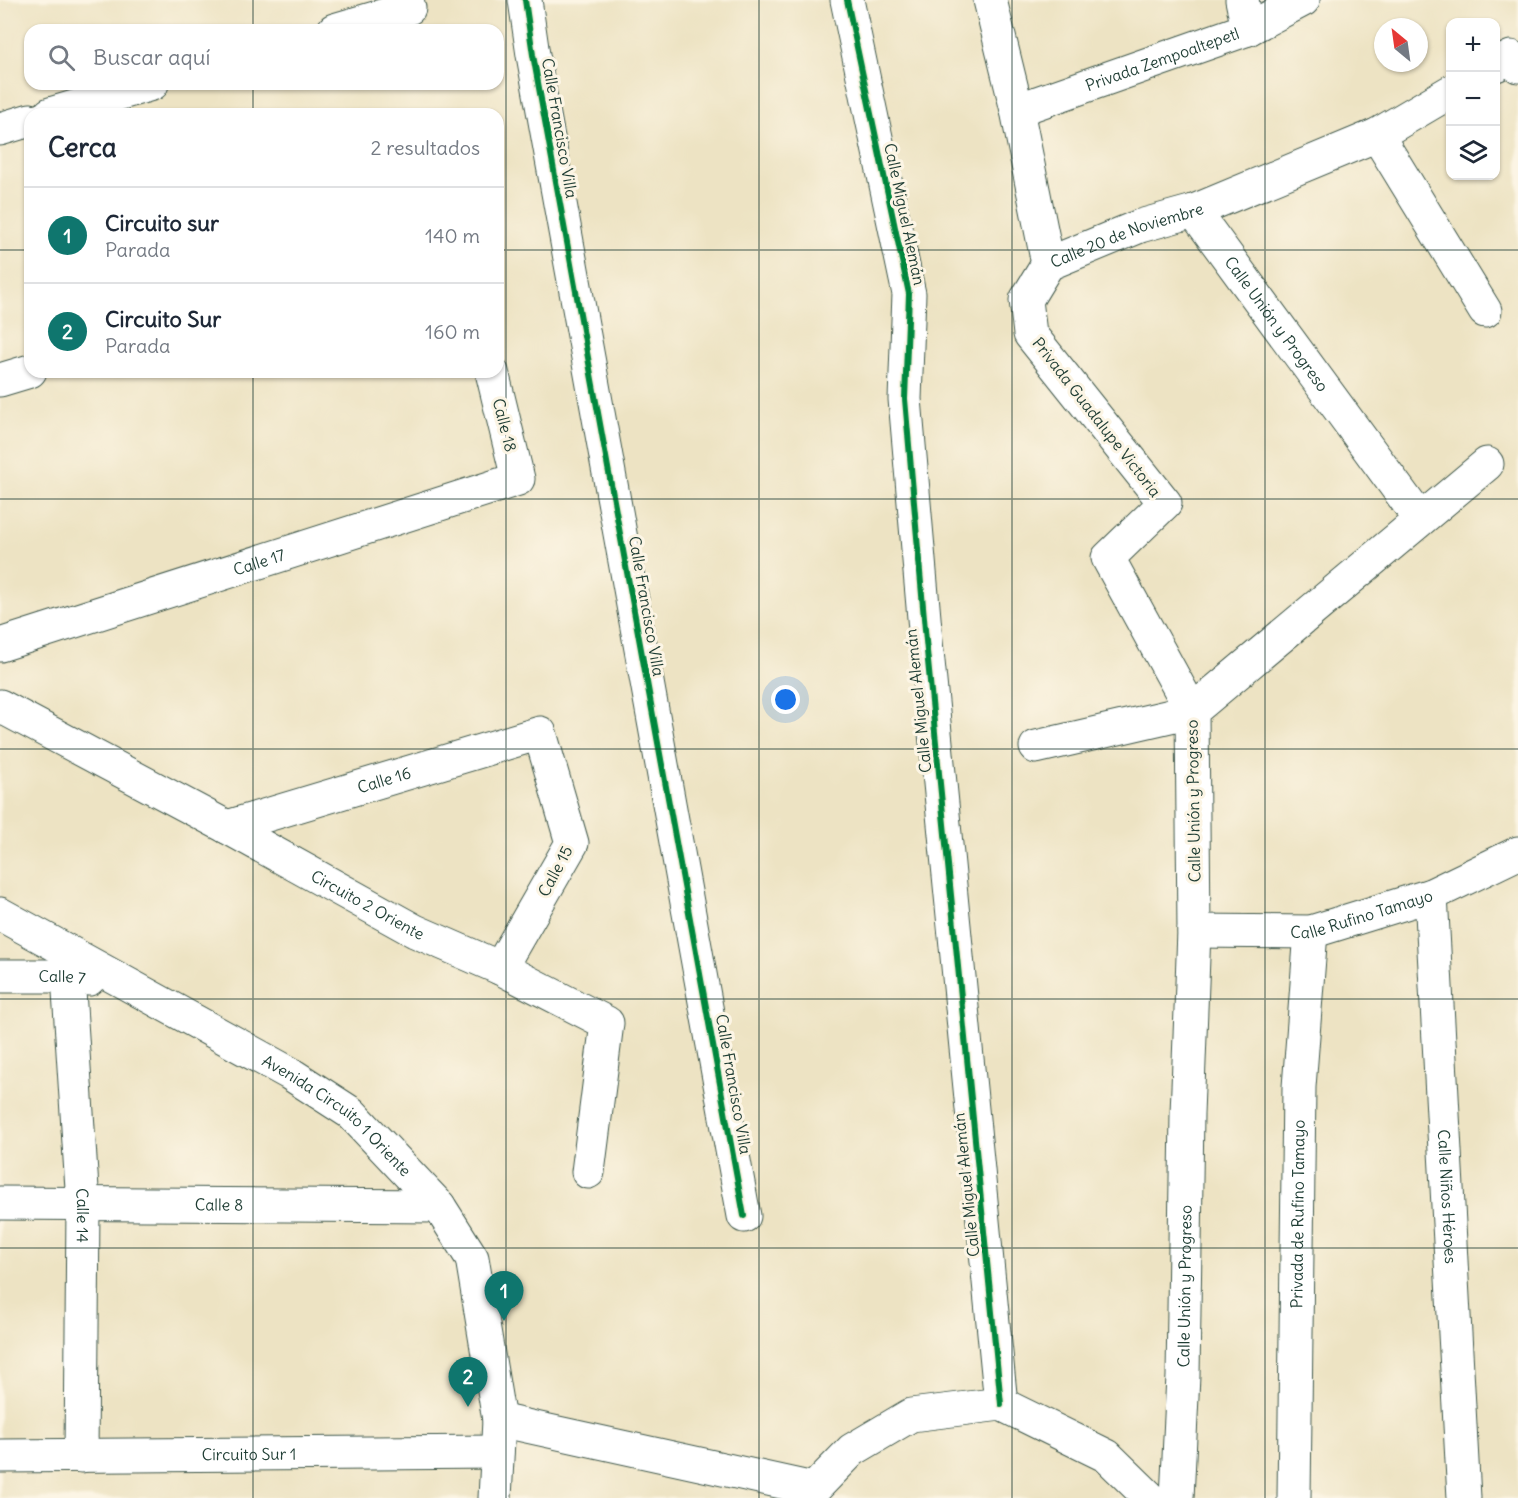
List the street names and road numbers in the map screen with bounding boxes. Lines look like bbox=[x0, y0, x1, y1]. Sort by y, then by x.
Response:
street label: Privada Zempoaltepetl bbox=[1083, 23, 1242, 95]
street label: Calle Francisco Villa bbox=[538, 56, 582, 200]
street label: Calle Miguel Alemán bbox=[880, 141, 930, 287]
street label: Calle 20 de Noviembre bbox=[1047, 198, 1206, 272]
street label: Calle Unión y Progreso bbox=[1221, 252, 1333, 395]
street label: Privada Guadalupe Victoria bbox=[1028, 333, 1166, 501]
street label: Calle 18 bbox=[489, 396, 521, 454]
street label: Calle Francisco Villa bbox=[625, 534, 669, 678]
street label: Calle 17 bbox=[231, 544, 288, 580]
street label: Calle Miguel Alemán bbox=[900, 628, 936, 774]
street label: Calle Unión y Progreso bbox=[1182, 720, 1204, 882]
street label: Calle 16 bbox=[355, 762, 413, 797]
street label: Calle 15 bbox=[533, 842, 577, 900]
street label: Circuito 2 Oriente bbox=[307, 865, 427, 944]
street label: Calle Rufino Tamayo bbox=[1290, 885, 1435, 942]
street label: Calle 7 bbox=[38, 966, 87, 988]
street label: Calle Francisco Villa bbox=[712, 1012, 756, 1156]
street label: Avenida Circuito 1 Oriente bbox=[259, 1050, 416, 1180]
street label: Calle Miguel Alemán bbox=[948, 1112, 984, 1258]
street label: Privada de Rufino Tamayo bbox=[1286, 1120, 1309, 1308]
street label: Calle Niños Héroes bbox=[1434, 1129, 1461, 1264]
street label: Calle 14 bbox=[72, 1187, 93, 1243]
street label: Calle 8 bbox=[195, 1194, 243, 1215]
street label: Calle Unión y Progreso bbox=[1173, 1205, 1196, 1368]
street label: Circuito Sur 1 bbox=[202, 1444, 296, 1464]

